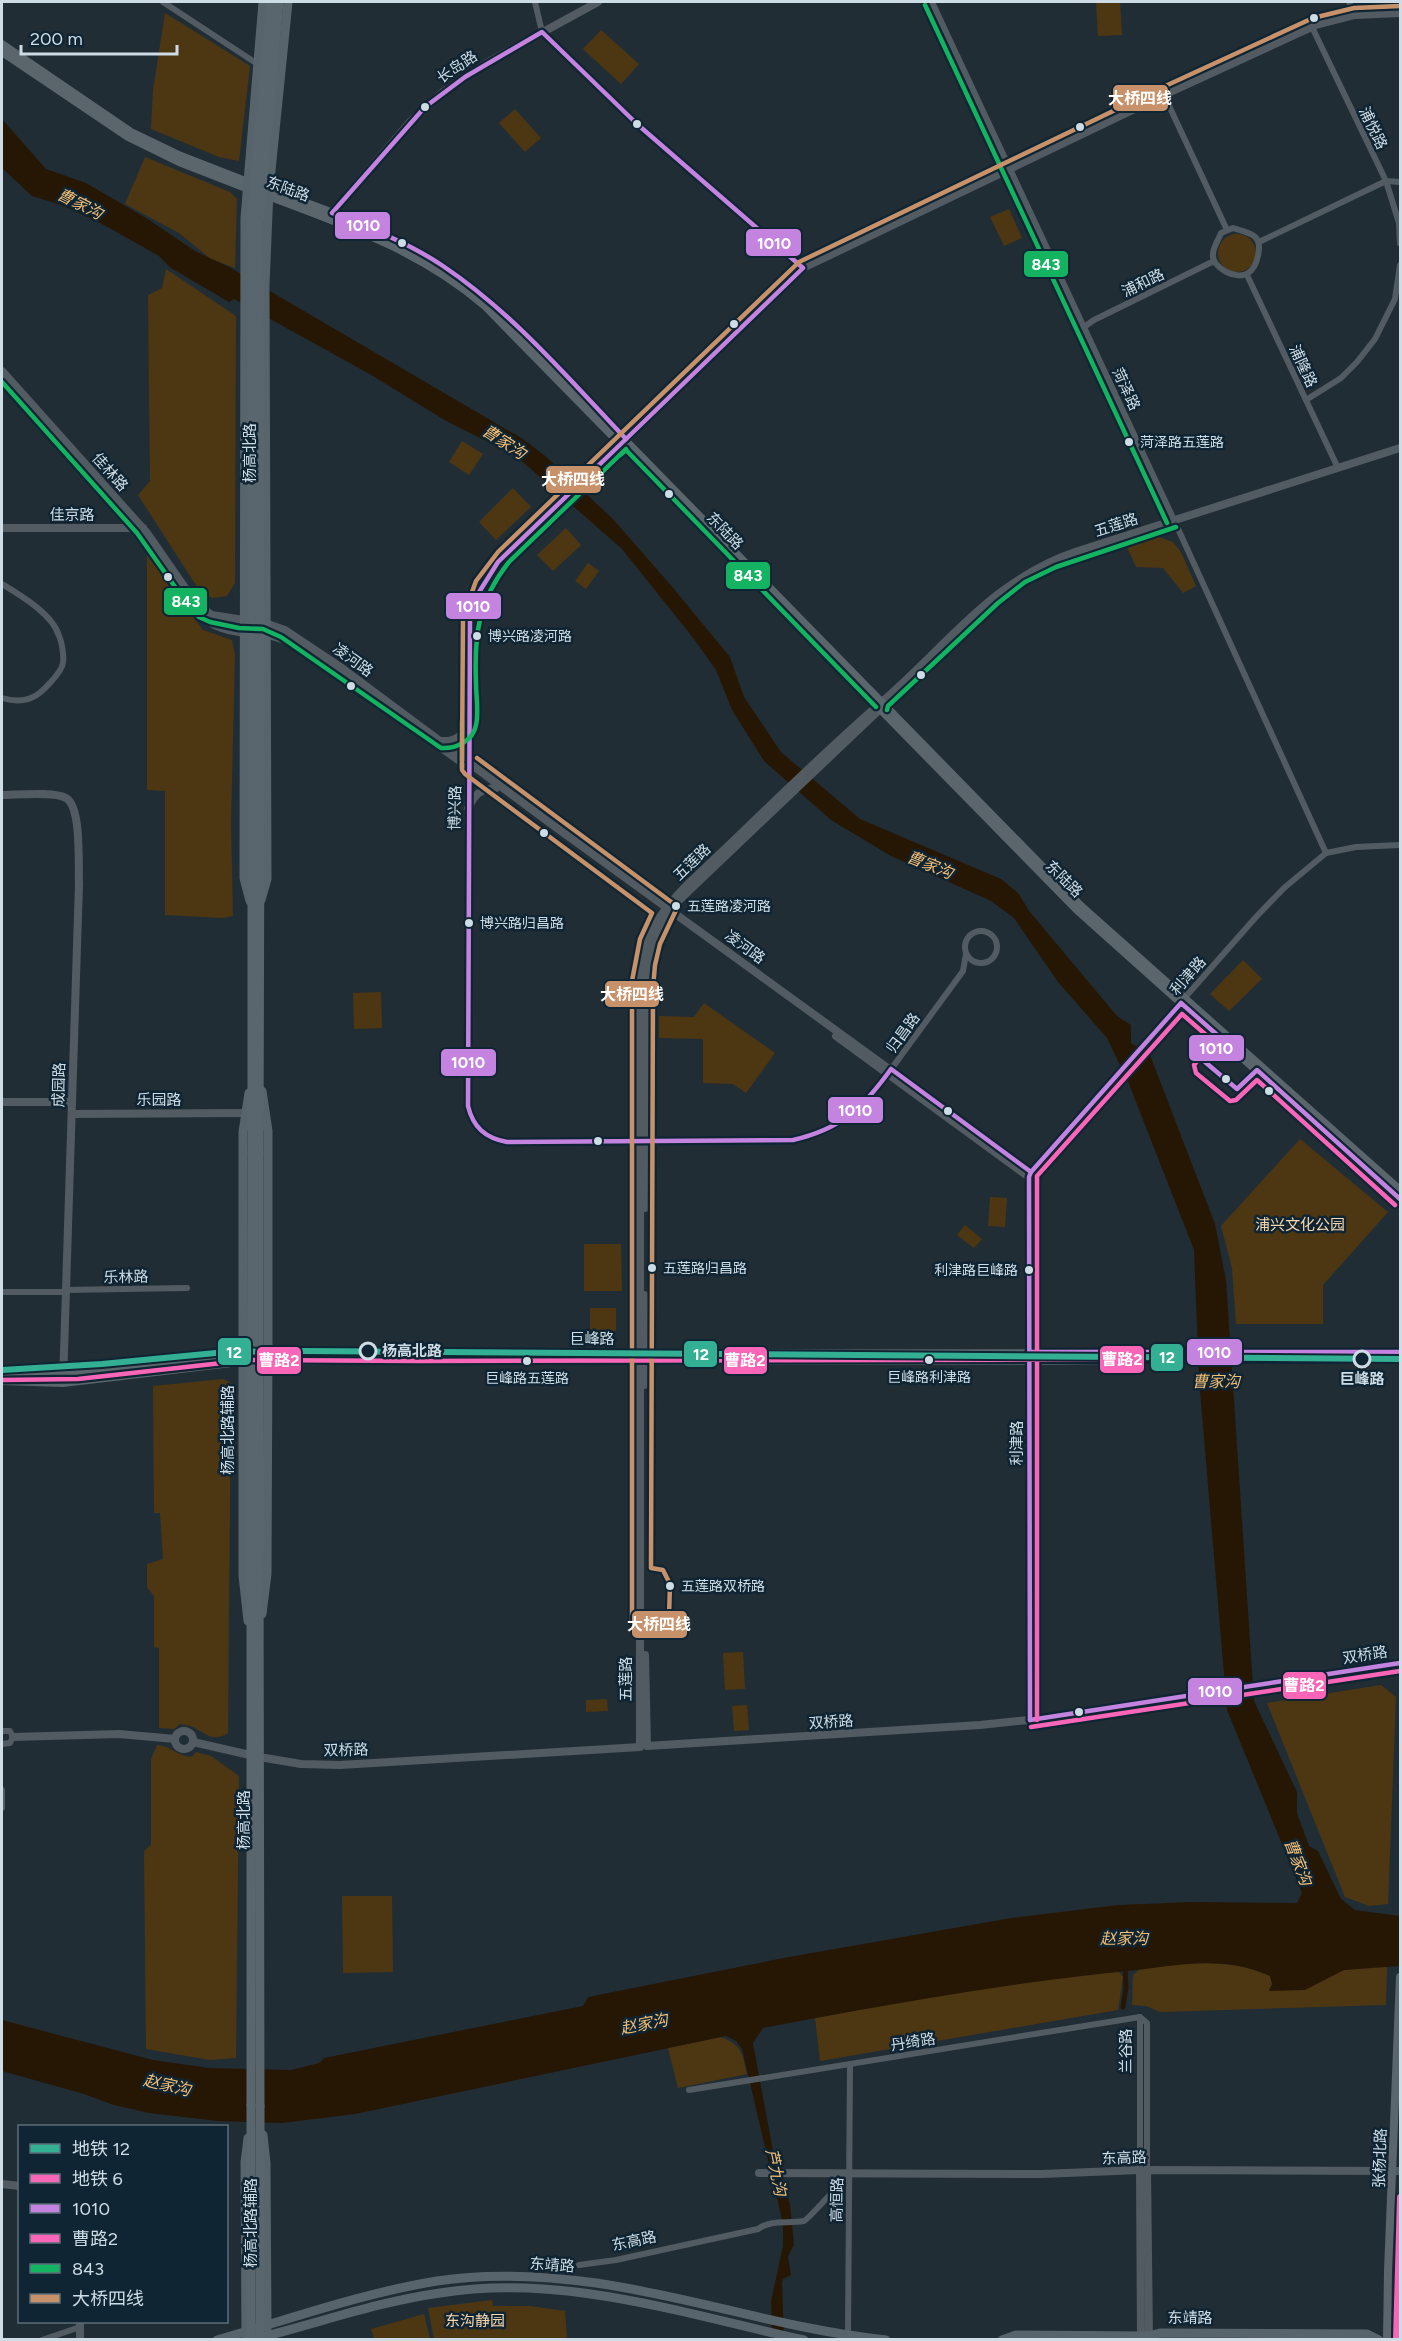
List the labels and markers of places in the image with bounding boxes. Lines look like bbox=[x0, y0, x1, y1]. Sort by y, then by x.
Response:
unlabelled marker bbox=[1308, 12, 1320, 24]
unlabelled marker bbox=[419, 101, 431, 113]
unlabelled marker bbox=[631, 118, 643, 130]
unlabelled marker bbox=[1074, 121, 1086, 133]
unlabelled marker bbox=[396, 237, 408, 249]
unlabelled marker bbox=[728, 318, 740, 330]
place label: 菏泽路五莲路 bbox=[1140, 434, 1224, 451]
marker: 菏泽路五莲路 bbox=[1123, 436, 1135, 448]
unlabelled marker bbox=[663, 488, 675, 500]
unlabelled marker bbox=[162, 571, 174, 583]
place label: 博兴路凌河路 bbox=[488, 628, 572, 645]
marker: 博兴路凌河路 bbox=[471, 630, 483, 642]
unlabelled marker bbox=[915, 669, 927, 681]
unlabelled marker bbox=[345, 680, 357, 692]
unlabelled marker bbox=[538, 827, 550, 839]
place label: 五莲路凌河路 bbox=[687, 898, 771, 915]
marker: 五莲路凌河路 bbox=[670, 900, 682, 912]
place label: 博兴路归昌路 bbox=[480, 915, 564, 932]
marker: 博兴路归昌路 bbox=[463, 917, 475, 929]
unlabelled marker bbox=[1220, 1073, 1232, 1085]
unlabelled marker bbox=[1263, 1085, 1275, 1097]
unlabelled marker bbox=[942, 1105, 954, 1117]
unlabelled marker bbox=[592, 1135, 604, 1147]
place label: 五莲路归昌路 bbox=[663, 1260, 747, 1277]
marker: 五莲路归昌路 bbox=[646, 1262, 658, 1274]
place label: 利津路巨峰路 bbox=[934, 1262, 1018, 1279]
marker: 利津路巨峰路 bbox=[1023, 1264, 1035, 1276]
marker: 杨高北路 bbox=[359, 1342, 377, 1360]
place label: 杨高北路 bbox=[382, 1342, 442, 1360]
marker: 巨峰路 bbox=[1353, 1350, 1371, 1368]
marker: 巨峰路利津路 bbox=[923, 1354, 935, 1366]
marker: 巨峰路五莲路 bbox=[521, 1355, 533, 1367]
place label: 巨峰路利津路 bbox=[887, 1369, 971, 1386]
place label: 巨峰路五莲路 bbox=[485, 1370, 569, 1387]
place label: 巨峰路 bbox=[1339, 1370, 1385, 1388]
place label: 五莲路双桥路 bbox=[681, 1578, 765, 1595]
marker: 五莲路双桥路 bbox=[664, 1580, 676, 1592]
unlabelled marker bbox=[1073, 1706, 1085, 1718]

